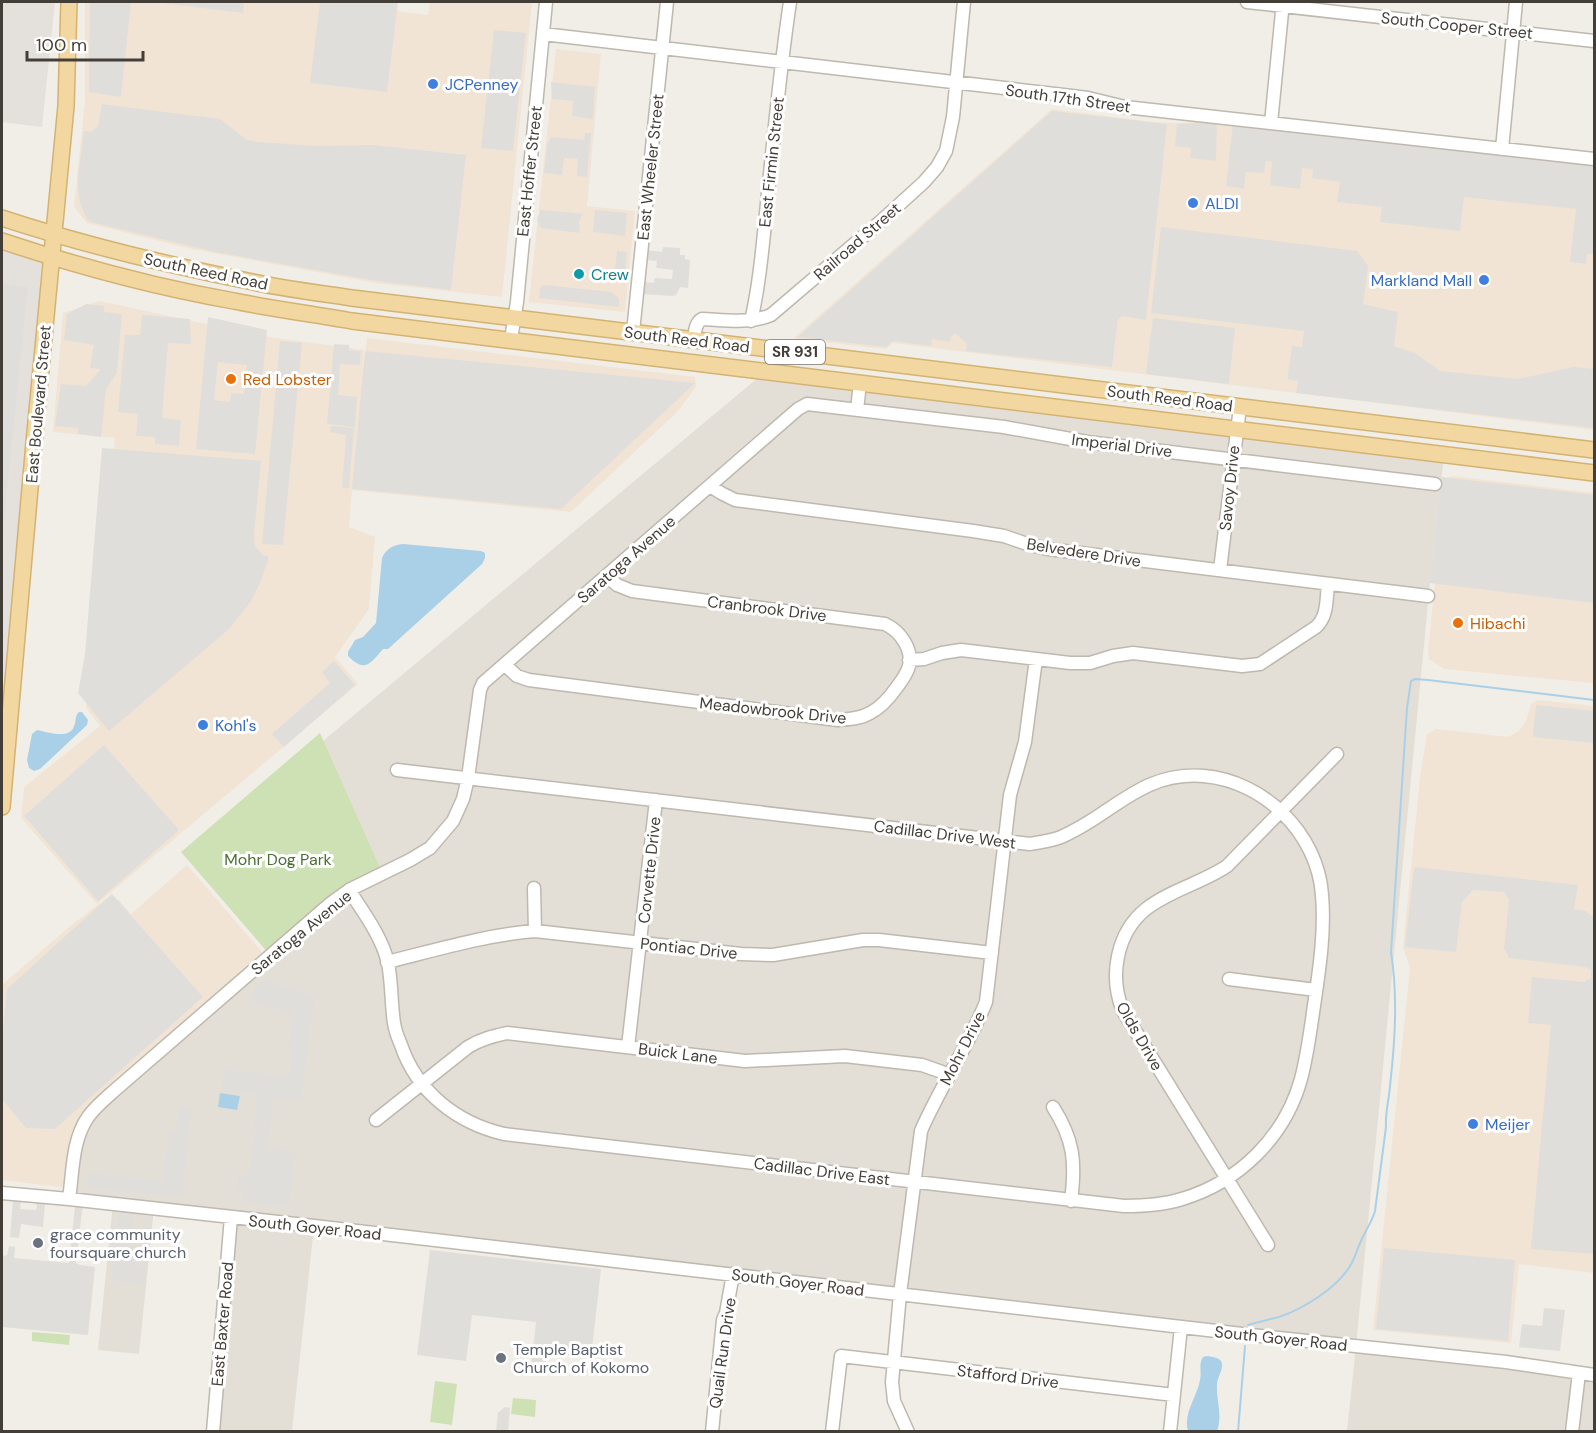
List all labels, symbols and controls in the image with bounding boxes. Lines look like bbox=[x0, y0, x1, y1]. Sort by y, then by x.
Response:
street label: South Cooper Street bbox=[1380, 7, 1534, 44]
scale bar bbox=[27, 24, 142, 62]
text: 100 m bbox=[36, 33, 87, 57]
place label: JCPenney bbox=[445, 74, 519, 95]
marker: JCPenney bbox=[426, 77, 440, 91]
street label: South 17th Street bbox=[1004, 79, 1132, 118]
street label: East Wheeler Street bbox=[632, 93, 669, 241]
street label: East Firmin Street bbox=[754, 96, 789, 228]
street label: East Hoffer Street bbox=[512, 105, 547, 238]
place label: ALDI bbox=[1205, 193, 1239, 214]
marker: ALDI bbox=[1186, 196, 1200, 210]
street label: Railroad Street bbox=[809, 198, 905, 285]
street label: South Reed Road bbox=[142, 248, 270, 295]
place label: Crew bbox=[591, 264, 629, 285]
marker: Crew bbox=[572, 267, 586, 281]
place label: Markland Mall bbox=[1371, 270, 1472, 291]
marker: Markland Mall bbox=[1477, 273, 1491, 287]
street label: South Reed Road bbox=[623, 321, 751, 358]
street label: East Boulevard Street bbox=[21, 324, 56, 484]
road number: SR 931 bbox=[765, 340, 825, 364]
place label: Red Lobster bbox=[243, 369, 332, 390]
marker: Red Lobster bbox=[224, 372, 238, 386]
street label: South Reed Road bbox=[1106, 380, 1234, 417]
street label: Imperial Drive bbox=[1070, 429, 1173, 462]
street label: Savoy Drive bbox=[1215, 444, 1244, 532]
street label: Saratoga Avenue bbox=[573, 511, 680, 608]
street label: Belvedere Drive bbox=[1025, 533, 1143, 572]
street label: Cranbrook Drive bbox=[706, 591, 828, 626]
place label: Hibachi bbox=[1470, 613, 1526, 634]
marker: Hibachi bbox=[1451, 616, 1465, 630]
street label: Meadowbrook Drive bbox=[699, 692, 847, 729]
place label: Kohl's bbox=[215, 715, 257, 736]
marker: Kohl's bbox=[196, 718, 210, 732]
street label: Cadillac Drive West bbox=[873, 815, 1017, 854]
street label: Corvette Drive bbox=[633, 816, 666, 924]
park label: Mohr Dog Park bbox=[224, 849, 332, 870]
street label: Saratoga Avenue bbox=[247, 885, 356, 980]
street label: Pontiac Drive bbox=[639, 933, 739, 964]
street label: Olds Drive bbox=[1111, 998, 1168, 1074]
street label: Mohr Drive bbox=[935, 1008, 990, 1089]
street label: Buick Lane bbox=[637, 1038, 719, 1069]
place label: Meijer bbox=[1485, 1114, 1530, 1135]
marker: Meijer bbox=[1466, 1117, 1480, 1131]
street label: Cadillac Drive East bbox=[753, 1153, 891, 1190]
street label: South Goyer Road bbox=[248, 1210, 382, 1245]
place label: grace community foursquare church bbox=[50, 1224, 186, 1263]
marker: grace community foursquare church bbox=[31, 1236, 45, 1250]
street label: East Baxter Road bbox=[207, 1261, 238, 1387]
street label: South Goyer Road bbox=[731, 1264, 865, 1301]
street label: Quail Run Drive bbox=[704, 1296, 741, 1410]
street label: South Goyer Road bbox=[1214, 1321, 1348, 1356]
place label: Temple Baptist Church of Kokomo bbox=[513, 1339, 649, 1378]
marker: Temple Baptist Church of Kokomo bbox=[494, 1351, 508, 1365]
street label: Stafford Drive bbox=[956, 1360, 1060, 1393]

